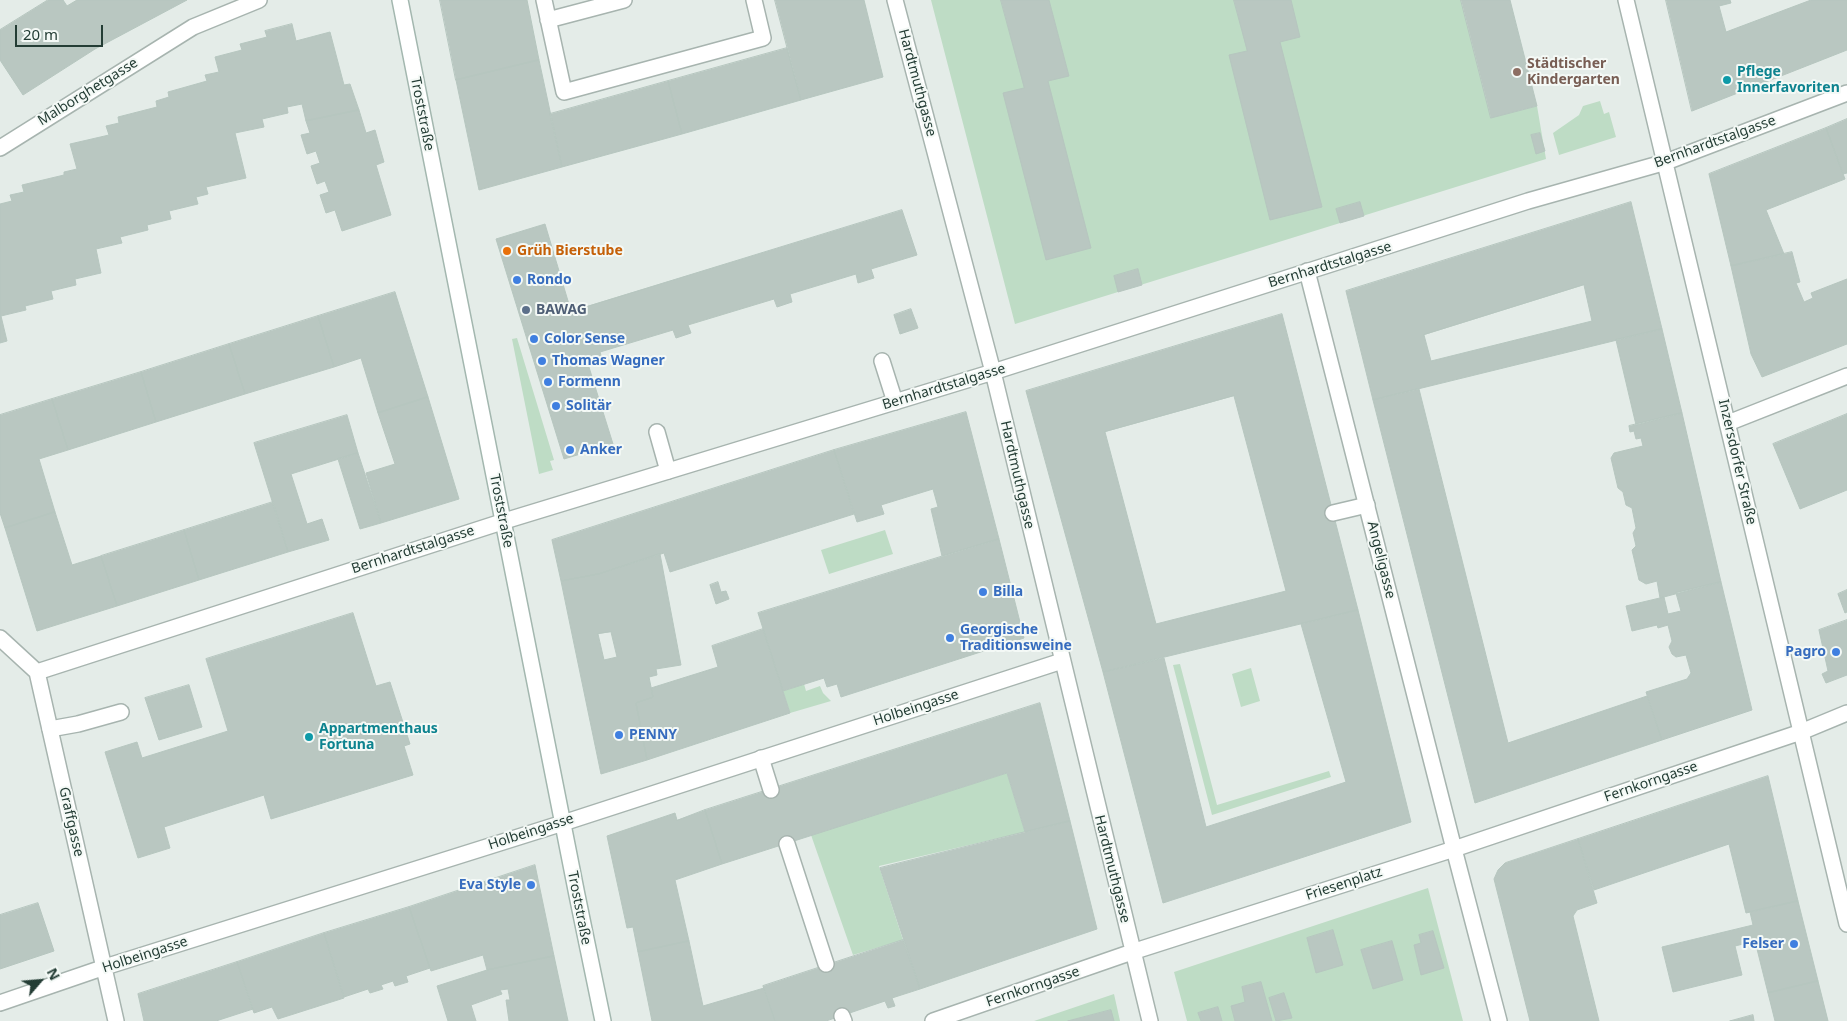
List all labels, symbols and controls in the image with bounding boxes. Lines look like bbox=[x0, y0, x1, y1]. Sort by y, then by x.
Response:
scale bar bbox=[18, 15, 105, 47]
text: 20 m bbox=[23, 24, 58, 44]
street label: Hardtmuthgasse bbox=[895, 27, 939, 139]
street label: Malborghetgasse bbox=[35, 54, 141, 130]
place label: Städtischer Kindergarten bbox=[1527, 56, 1620, 88]
place label: Pflege Innerfavoriten bbox=[1737, 64, 1840, 96]
marker: Städtischer Kindergarten bbox=[1511, 66, 1523, 78]
marker: Pflege Innerfavoriten bbox=[1721, 74, 1733, 86]
street label: Troststraße bbox=[407, 76, 437, 152]
street label: Bernhardtstalgasse bbox=[1652, 112, 1778, 172]
street label: Bernhardtstalgasse bbox=[1266, 238, 1394, 292]
place label: Grüh Bierstube bbox=[517, 243, 623, 259]
marker: Grüh Bierstube bbox=[501, 245, 513, 257]
place label: Rondo bbox=[527, 272, 572, 288]
marker: Rondo bbox=[511, 274, 523, 286]
place label: BAWAG bbox=[536, 302, 587, 318]
marker: BAWAG bbox=[520, 304, 532, 316]
place label: Color Sense bbox=[544, 331, 625, 347]
marker: Color Sense bbox=[528, 333, 540, 345]
place label: Thomas Wagner bbox=[552, 353, 665, 369]
marker: Thomas Wagner bbox=[536, 355, 548, 367]
street label: Bernhardtstalgasse bbox=[880, 360, 1008, 414]
place label: Formenn bbox=[558, 374, 621, 390]
marker: Formenn bbox=[542, 376, 554, 388]
place label: Solitär bbox=[566, 398, 612, 414]
street label: Inzersdorfer Straße bbox=[1714, 398, 1760, 526]
marker: Solitär bbox=[550, 400, 562, 412]
street label: Hardtmuthgasse bbox=[996, 419, 1038, 531]
place label: Anker bbox=[580, 442, 622, 458]
marker: Anker bbox=[564, 444, 576, 456]
street label: Troststraße bbox=[486, 473, 516, 549]
street label: Angeligasse bbox=[1363, 520, 1399, 600]
street label: Bernhardtstalgasse bbox=[349, 522, 477, 578]
place label: Billa bbox=[993, 584, 1023, 600]
marker: Billa bbox=[977, 586, 989, 598]
place label: Georgische Traditionsweine bbox=[960, 622, 1072, 654]
marker: Georgische Traditionsweine bbox=[944, 632, 956, 644]
place label: Pagro bbox=[1785, 644, 1826, 660]
marker: Pagro bbox=[1830, 646, 1842, 658]
street label: Holbeingasse bbox=[871, 686, 961, 730]
place label: Appartmenthaus Fortuna bbox=[319, 721, 438, 754]
place label: PENNY bbox=[629, 727, 677, 743]
marker: PENNY bbox=[613, 729, 625, 741]
marker: Appartmenthaus Fortuna bbox=[303, 731, 315, 743]
street label: Fernkorngasse bbox=[1602, 758, 1700, 806]
street label: Graffgasse bbox=[55, 786, 87, 858]
street label: Holbeingasse bbox=[486, 810, 576, 854]
street label: Hardtmuthgasse bbox=[1090, 813, 1134, 925]
street label: Friesenplatz bbox=[1304, 864, 1384, 904]
street label: Troststraße bbox=[564, 870, 594, 946]
place label: Eva Style bbox=[459, 877, 521, 893]
marker: Eva Style bbox=[525, 879, 537, 891]
street label: Holbeingasse bbox=[100, 933, 190, 977]
place label: Felser bbox=[1742, 936, 1784, 952]
marker: Felser bbox=[1788, 938, 1800, 950]
north arrow bbox=[15, 956, 65, 1006]
street label: Fernkorngasse bbox=[984, 963, 1082, 1011]
text: N bbox=[43, 965, 65, 983]

